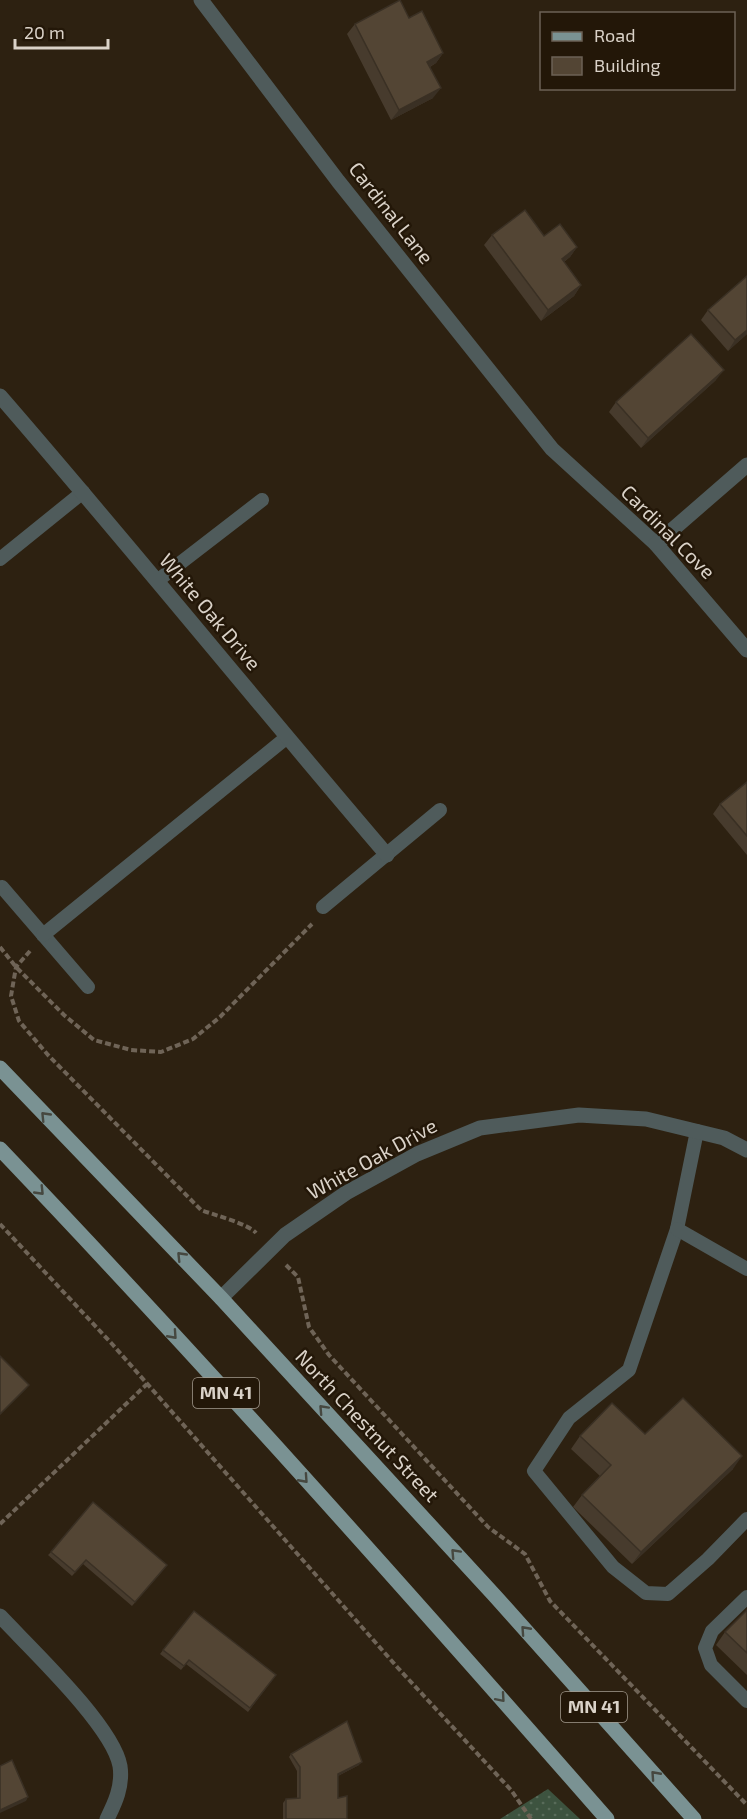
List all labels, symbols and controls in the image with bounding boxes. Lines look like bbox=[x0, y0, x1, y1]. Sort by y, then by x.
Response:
scale bar bbox=[15, 12, 108, 50]
legend bbox=[540, 12, 735, 90]
text: 20 m bbox=[24, 21, 65, 43]
text: Road bbox=[594, 24, 635, 46]
text: Building bbox=[594, 54, 661, 76]
street label: Cardinal Lane bbox=[345, 157, 439, 268]
street label: Cardinal Cove bbox=[617, 479, 721, 583]
street label: White Oak Drive bbox=[155, 548, 266, 674]
one-way arrow bbox=[42, 1112, 53, 1123]
street label: White Oak Drive bbox=[302, 1113, 441, 1204]
one-way arrow bbox=[33, 1184, 44, 1195]
one-way arrow bbox=[177, 1253, 188, 1264]
one-way arrow bbox=[166, 1328, 177, 1338]
street label: North Chestnut Street bbox=[291, 1344, 445, 1507]
road number: MN 41 bbox=[193, 1378, 259, 1408]
one-way arrow bbox=[319, 1406, 330, 1416]
one-way arrow bbox=[297, 1472, 308, 1483]
one-way arrow bbox=[451, 1549, 462, 1560]
one-way arrow bbox=[521, 1626, 532, 1637]
one-way arrow bbox=[494, 1691, 505, 1702]
road number: MN 41 bbox=[561, 1692, 627, 1722]
one-way arrow bbox=[651, 1772, 662, 1782]

